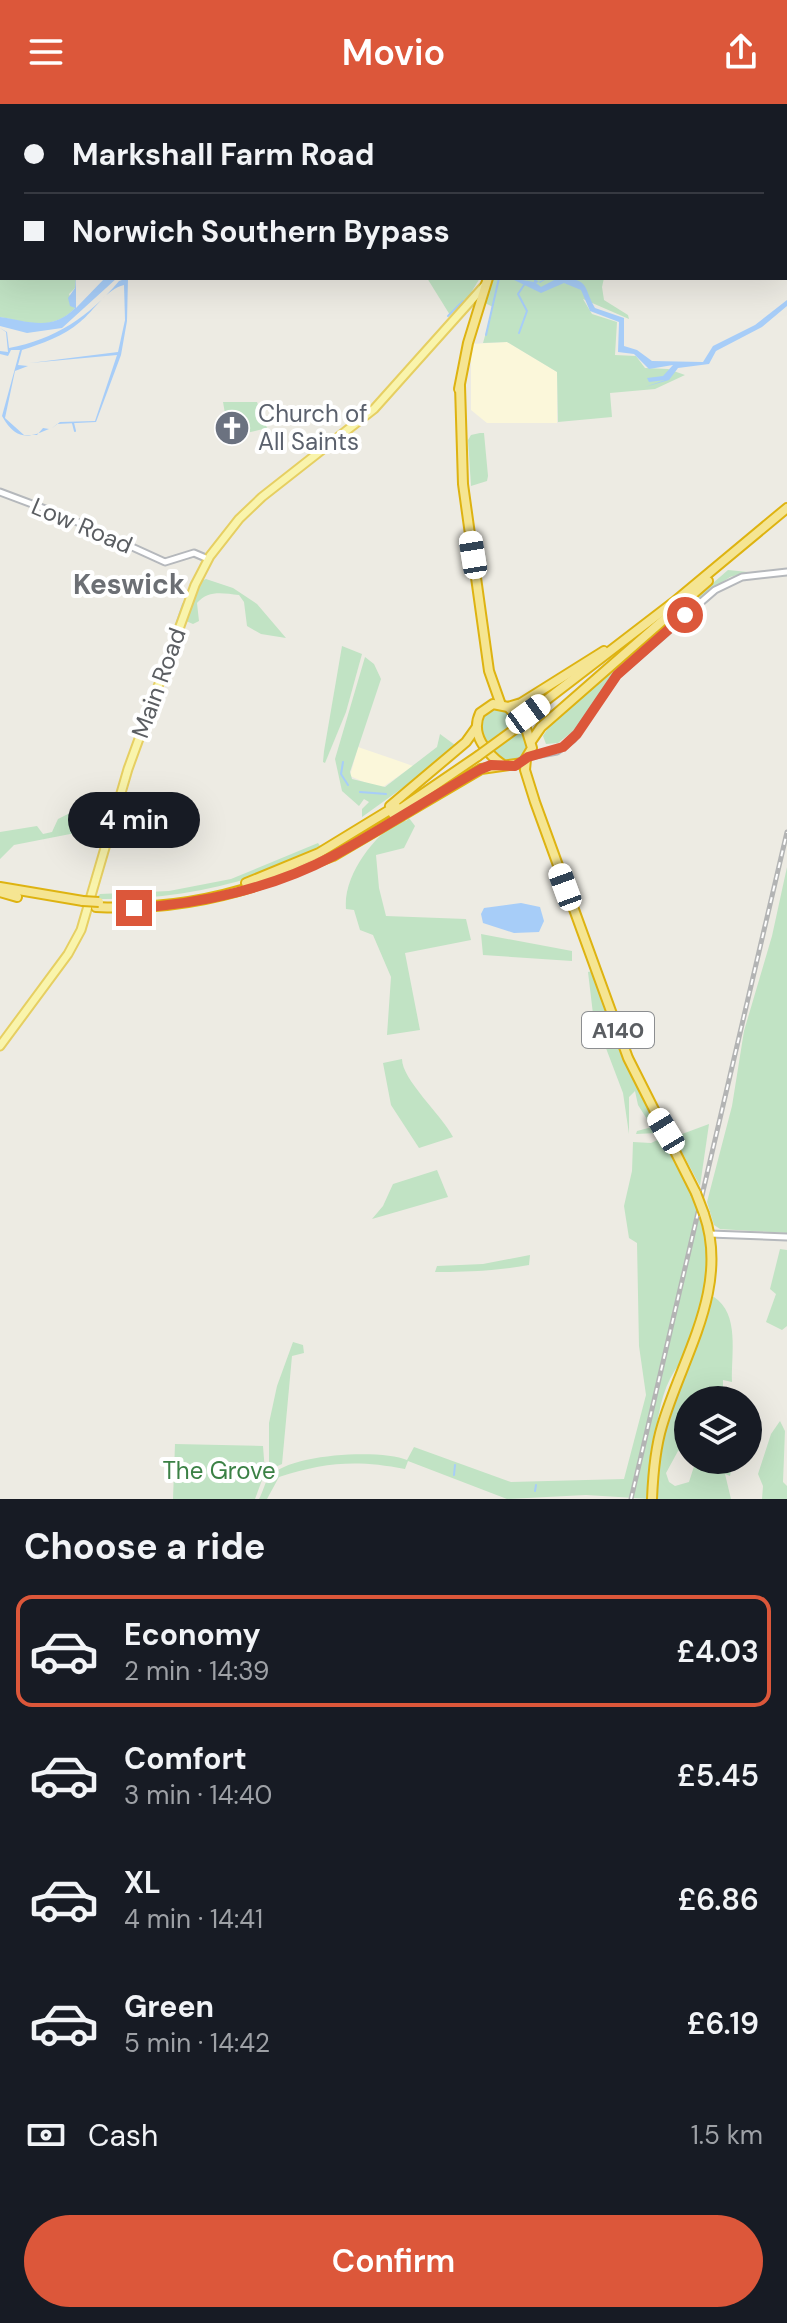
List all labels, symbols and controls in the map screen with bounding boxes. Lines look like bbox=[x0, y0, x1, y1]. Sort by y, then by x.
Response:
text: Movio bbox=[342, 29, 445, 76]
icon: menu bbox=[24, 30, 68, 74]
icon: share bbox=[719, 30, 763, 74]
text: Markshall Farm Road bbox=[72, 135, 374, 174]
text: Norwich Southern Bypass bbox=[72, 212, 450, 251]
place label: Church of All Saints bbox=[258, 398, 368, 457]
church icon: Church of All Saints bbox=[213, 409, 251, 447]
street label: Low Road bbox=[27, 490, 137, 561]
car bbox=[457, 529, 489, 581]
district label: Keswick bbox=[73, 566, 185, 603]
route start bbox=[667, 597, 703, 633]
street label: Main Road bbox=[124, 623, 193, 742]
car bbox=[502, 690, 554, 738]
callout: 4 min bbox=[68, 792, 200, 848]
text: 4 min bbox=[99, 803, 169, 837]
car bbox=[546, 860, 584, 914]
route end bbox=[116, 890, 152, 926]
road number: A140 bbox=[582, 1012, 654, 1048]
car bbox=[643, 1104, 689, 1158]
map controls bbox=[674, 1386, 762, 1474]
button: layers bbox=[674, 1386, 762, 1474]
park label: The Grove bbox=[162, 1455, 276, 1486]
text: Choose a ride bbox=[24, 1523, 265, 1570]
icon: car bbox=[28, 1615, 100, 1687]
text: Economy bbox=[124, 1615, 261, 1654]
text: £4.03 bbox=[676, 1632, 759, 1671]
text: 2 min · 14:39 bbox=[124, 1654, 269, 1688]
icon: car bbox=[28, 1739, 100, 1811]
text: Comfort bbox=[124, 1739, 247, 1778]
text: £5.45 bbox=[677, 1756, 759, 1795]
text: 3 min · 14:40 bbox=[124, 1778, 272, 1812]
icon: car bbox=[28, 1863, 100, 1935]
text: XL bbox=[124, 1863, 161, 1902]
text: £6.86 bbox=[678, 1880, 759, 1919]
text: 4 min · 14:41 bbox=[124, 1902, 263, 1936]
icon: car bbox=[28, 1987, 100, 2059]
text: Green bbox=[124, 1987, 214, 2026]
text: £6.19 bbox=[687, 2004, 759, 2043]
text: 5 min · 14:42 bbox=[124, 2026, 270, 2060]
icon: cash bbox=[24, 2113, 68, 2157]
text: Cash bbox=[88, 2116, 158, 2155]
text: 1.5 km bbox=[691, 2118, 763, 2152]
button: Confirm bbox=[24, 2215, 763, 2307]

